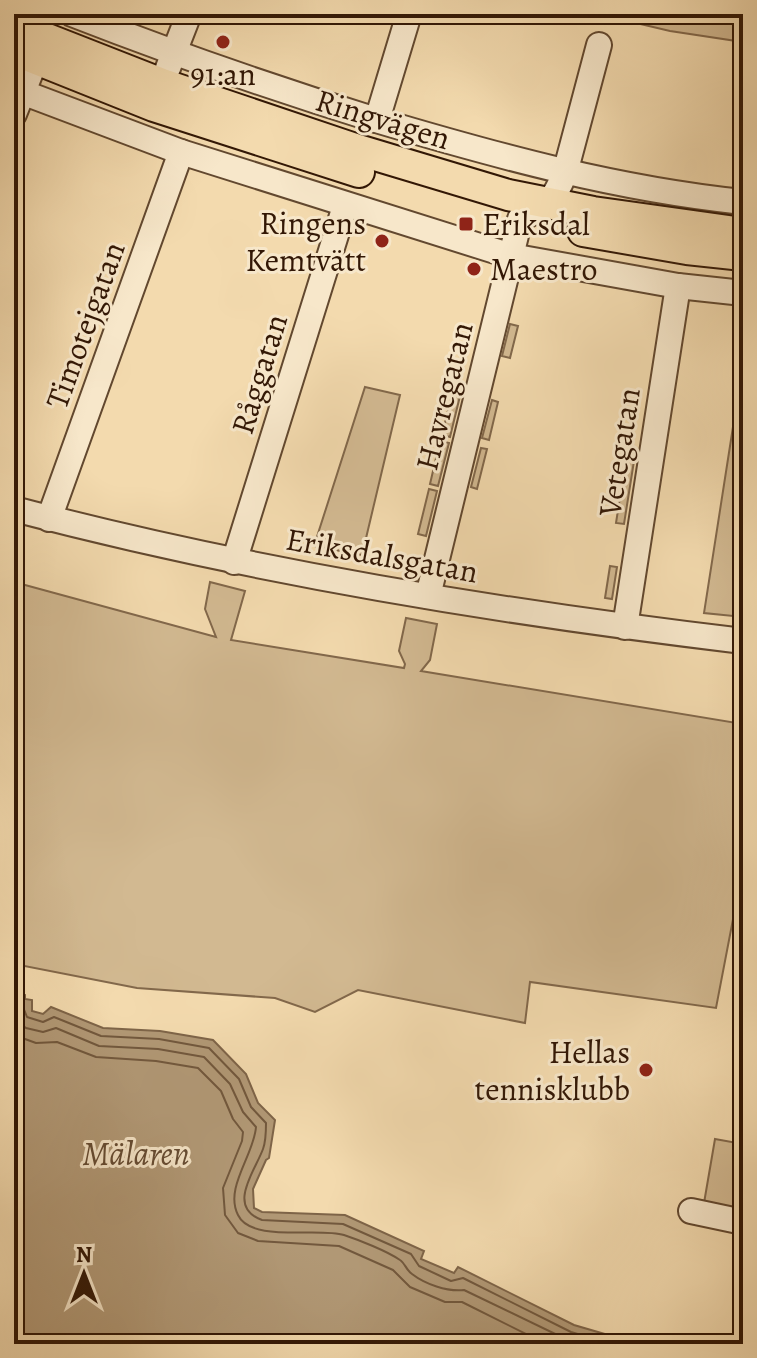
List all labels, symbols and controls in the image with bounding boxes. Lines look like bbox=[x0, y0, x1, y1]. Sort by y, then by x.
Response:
marker: 91:an bbox=[214, 33, 232, 51]
place label: 91:an bbox=[190, 52, 256, 96]
street label: Ringvägen bbox=[310, 78, 456, 160]
place label: Ringens Kemtvätt bbox=[246, 201, 366, 282]
place label: Eriksdal bbox=[482, 202, 590, 246]
marker: Eriksdal bbox=[457, 215, 475, 233]
marker: Ringens Kemtvätt bbox=[373, 232, 391, 250]
street label: Timotejgatan bbox=[34, 235, 136, 415]
place label: Maestro bbox=[490, 247, 597, 291]
marker: Maestro bbox=[465, 260, 483, 278]
street label: Råggatan bbox=[220, 309, 298, 439]
street label: Havregatan bbox=[404, 317, 484, 475]
street label: Vetegatan bbox=[587, 385, 651, 520]
street label: Eriksdalsgatan bbox=[282, 516, 482, 594]
place label: Hellas tennisklubb bbox=[475, 1030, 630, 1111]
marker: Hellas tennisklubb bbox=[637, 1061, 655, 1079]
water label: Mälaren bbox=[82, 1130, 190, 1177]
north arrow bbox=[44, 1234, 124, 1314]
text: N bbox=[76, 1240, 92, 1270]

